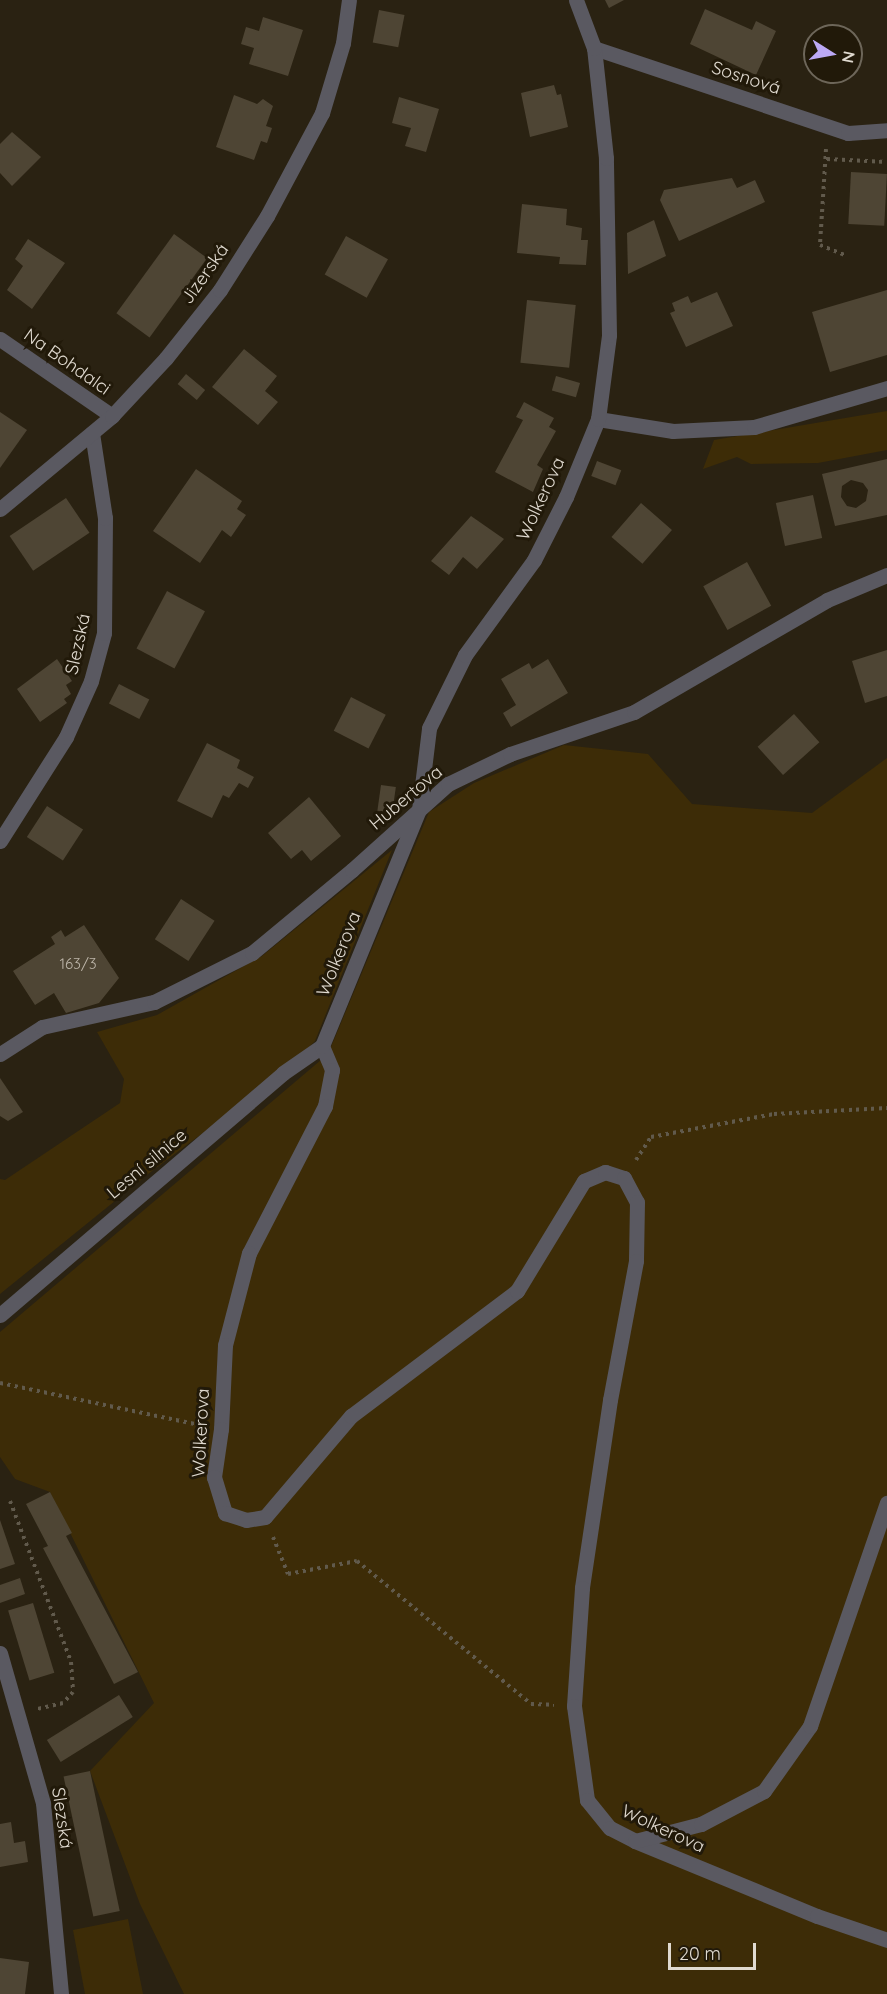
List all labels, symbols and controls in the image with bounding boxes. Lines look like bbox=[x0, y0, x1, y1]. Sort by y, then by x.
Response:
north arrow bbox=[803, 24, 863, 84]
text: N bbox=[838, 49, 860, 65]
street label: Sosnová bbox=[709, 57, 783, 99]
street label: Jizerská bbox=[176, 240, 234, 308]
street label: Na Bohdalci bbox=[20, 324, 114, 400]
street label: Wolkerova bbox=[512, 454, 570, 544]
street label: Slezská bbox=[61, 612, 95, 676]
street label: Hubertova bbox=[365, 761, 447, 835]
street label: Wolkerova bbox=[312, 909, 366, 999]
house number: 163/3 bbox=[59, 955, 97, 973]
street label: Lesní silnice bbox=[103, 1124, 191, 1204]
street label: Wolkerova bbox=[188, 1388, 214, 1478]
street label: Slezská bbox=[47, 1786, 77, 1850]
street label: Wolkerova bbox=[618, 1800, 708, 1858]
scale bar bbox=[671, 1931, 760, 1969]
text: 20 m bbox=[679, 1942, 721, 1965]

